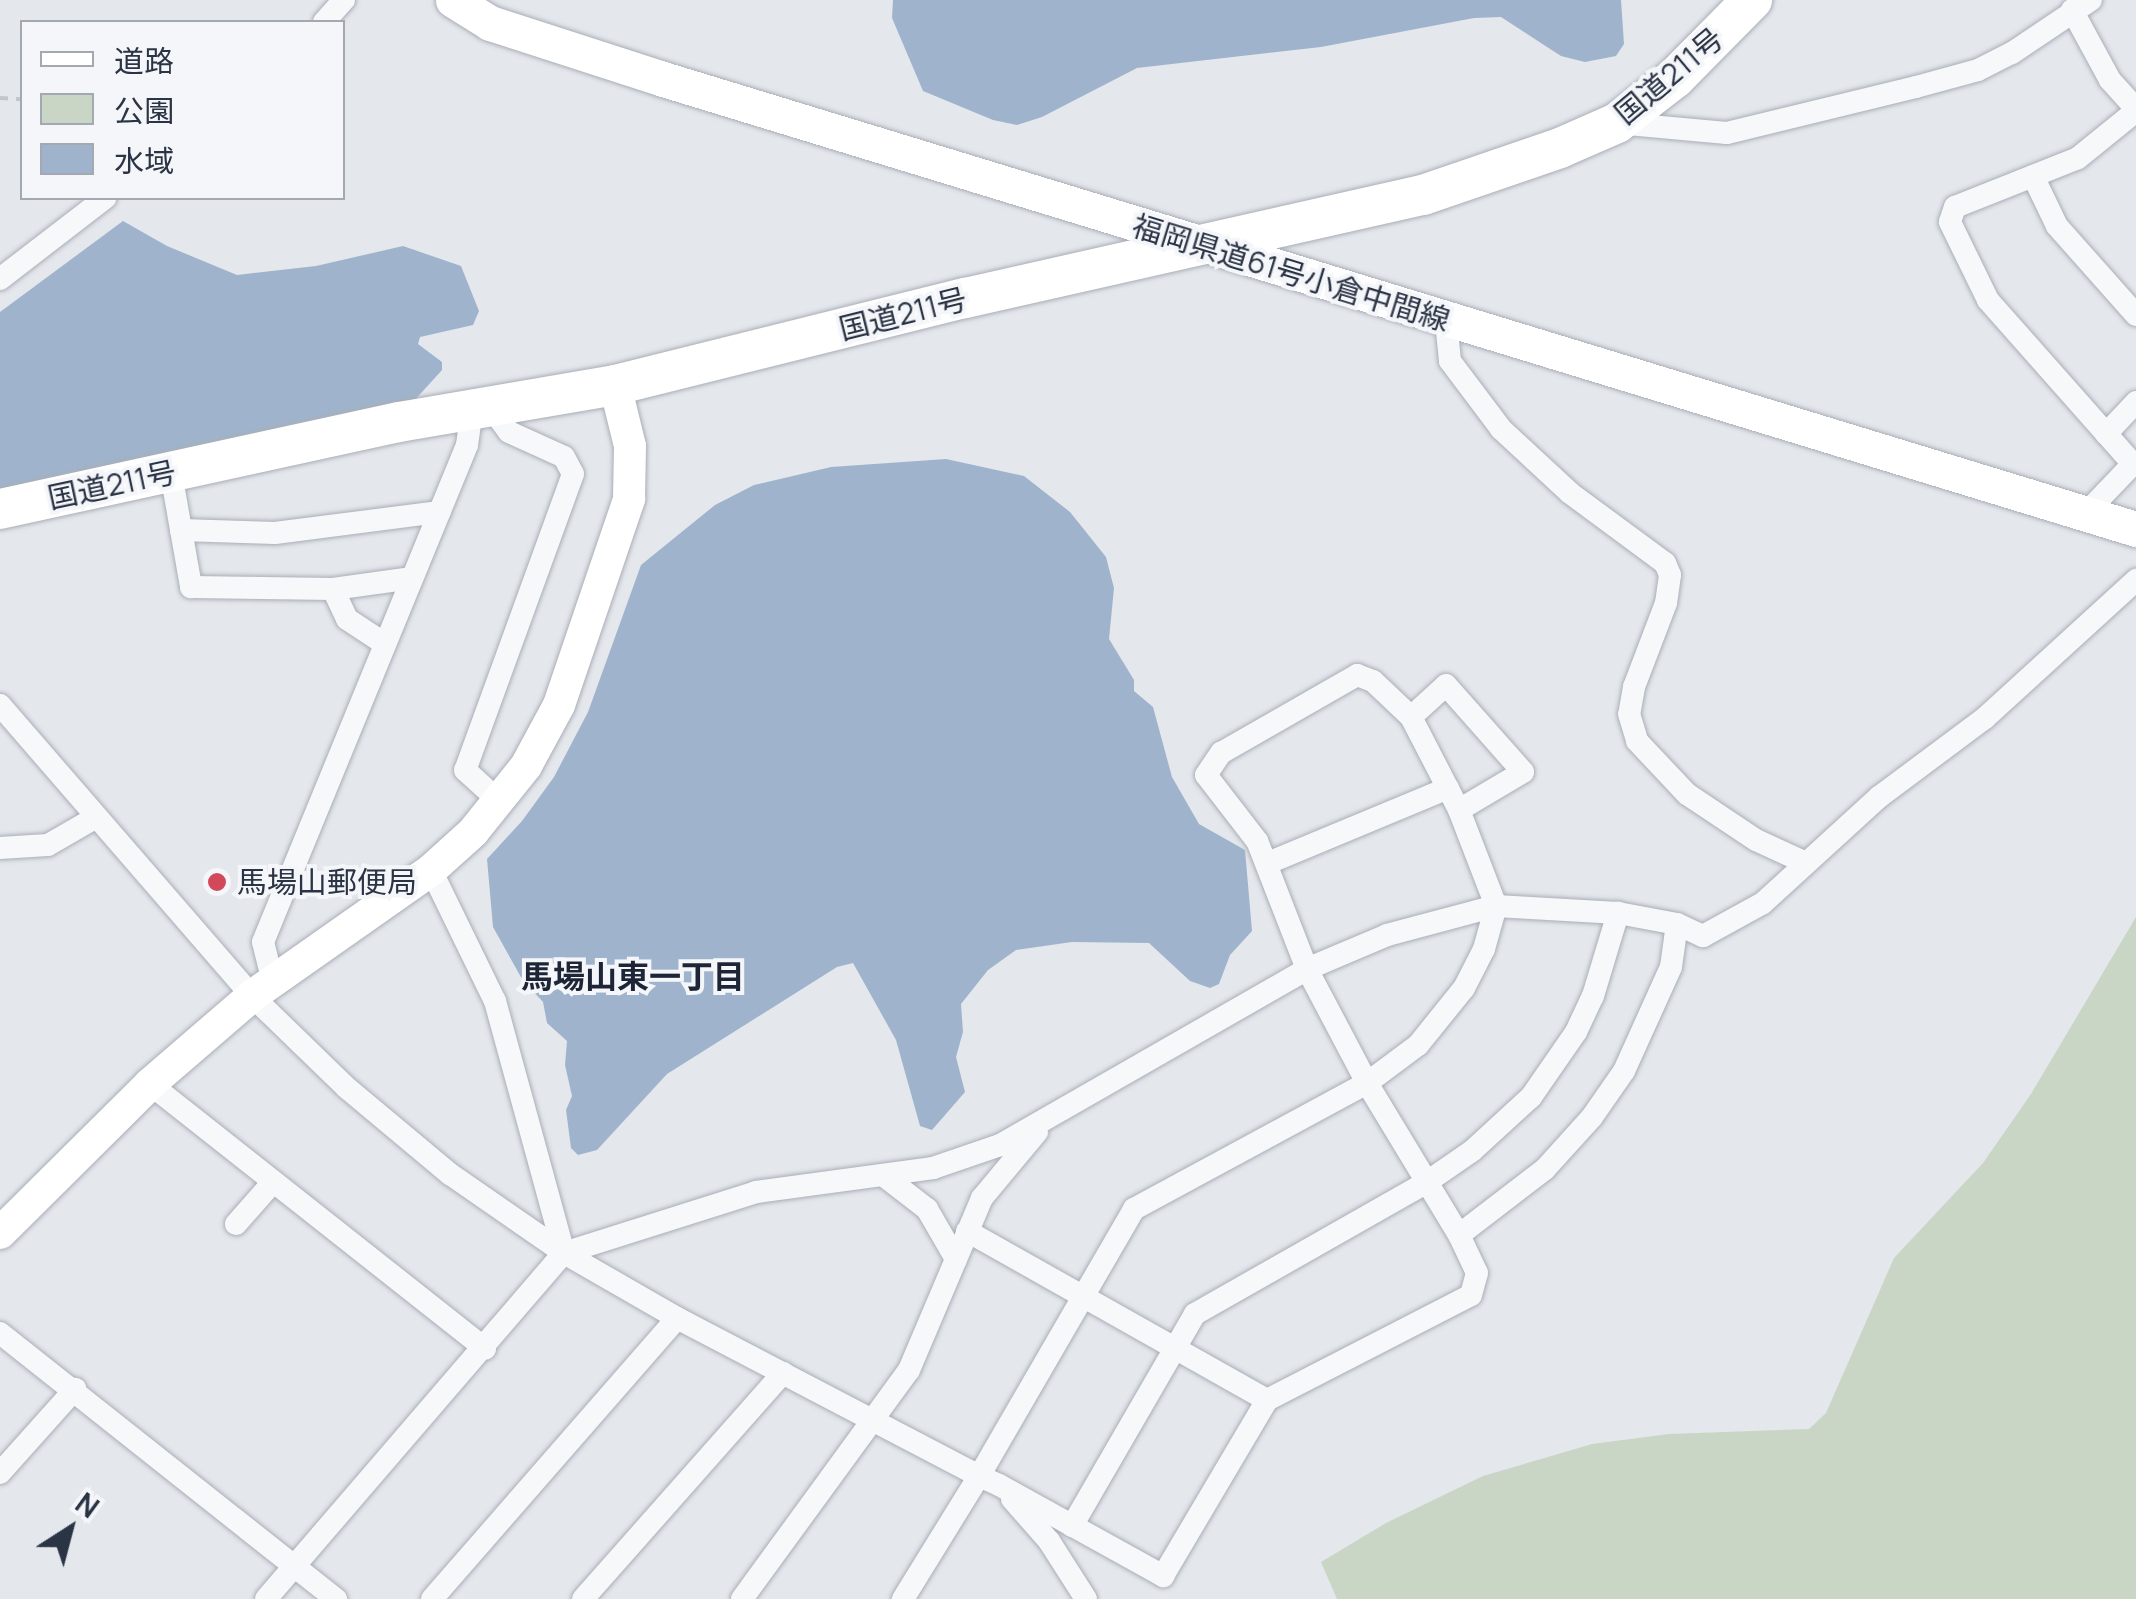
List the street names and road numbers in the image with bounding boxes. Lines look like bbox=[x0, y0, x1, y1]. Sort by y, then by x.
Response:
street label: 国道211号 bbox=[1607, 20, 1731, 132]
street label: 福岡県道61号小倉中間線 bbox=[1128, 208, 1454, 338]
street label: 国道211号 bbox=[835, 281, 971, 347]
street label: 国道211号 bbox=[44, 454, 180, 516]

